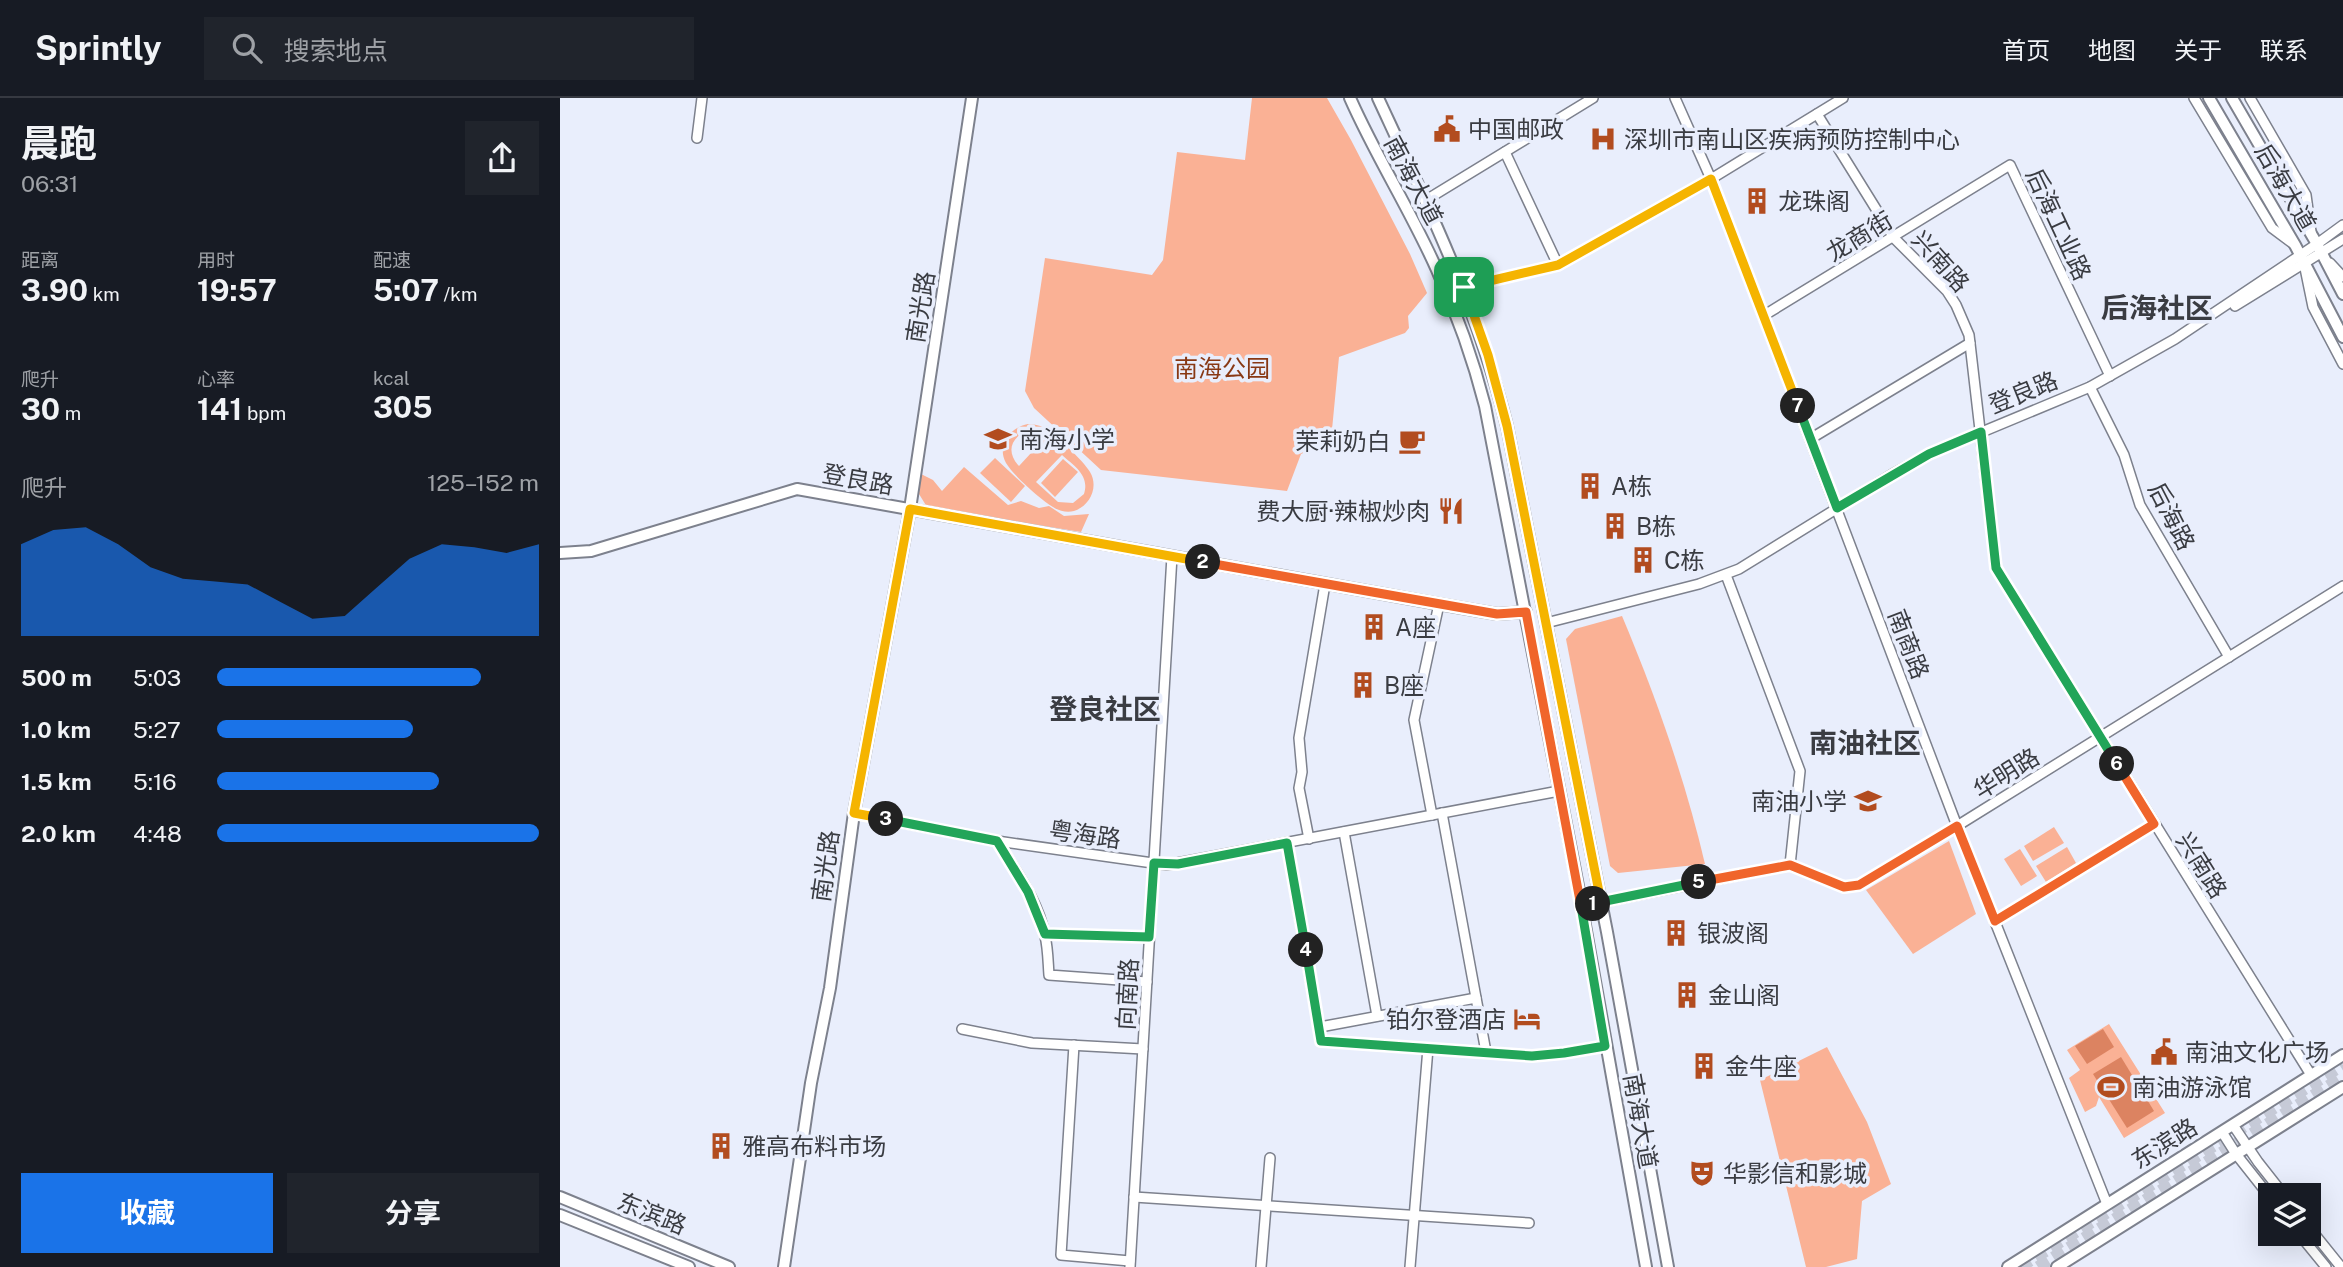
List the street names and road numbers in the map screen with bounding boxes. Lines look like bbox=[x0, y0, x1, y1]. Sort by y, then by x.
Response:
street label: 南海大道 bbox=[1379, 131, 1449, 229]
street label: 后海大道 bbox=[2250, 138, 2322, 236]
street label: 后海工业路 bbox=[2021, 164, 2097, 284]
street label: 龙商街 bbox=[1821, 205, 1897, 267]
street label: 兴南路 bbox=[1907, 225, 1975, 297]
street label: 南光路 bbox=[901, 269, 939, 345]
street label: 登良路 bbox=[1984, 366, 2062, 418]
street label: 登良路 bbox=[820, 459, 896, 499]
street label: 后海路 bbox=[2143, 478, 2201, 554]
street label: 南商路 bbox=[1883, 605, 1935, 683]
street label: 华明路 bbox=[1968, 742, 2044, 804]
street label: 粤海路 bbox=[1047, 815, 1123, 853]
street label: 兴南路 bbox=[2171, 827, 2233, 903]
street label: 南光路 bbox=[806, 828, 844, 904]
street label: 向南路 bbox=[1111, 957, 1143, 1031]
street label: 南海大道 bbox=[1619, 1071, 1663, 1171]
street label: 东滨路 bbox=[2126, 1112, 2202, 1174]
street label: 东滨路 bbox=[613, 1187, 691, 1239]

